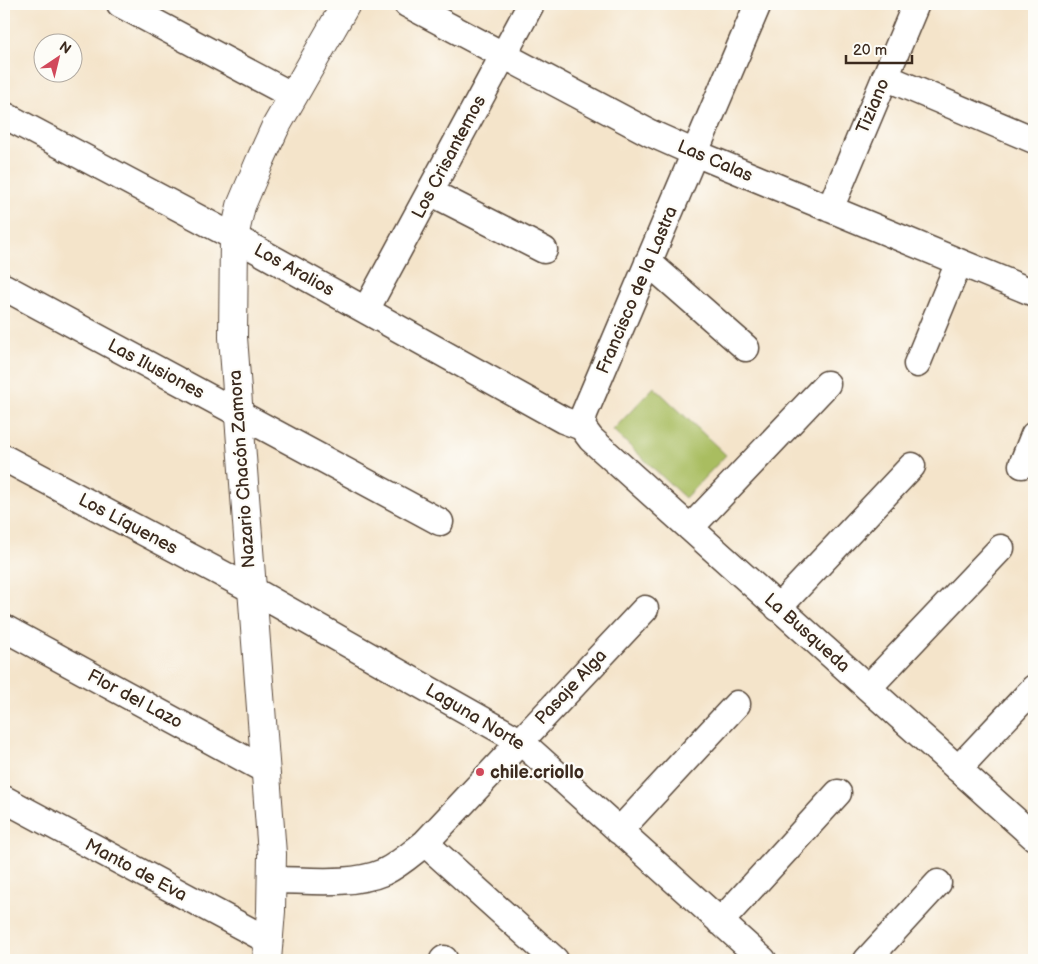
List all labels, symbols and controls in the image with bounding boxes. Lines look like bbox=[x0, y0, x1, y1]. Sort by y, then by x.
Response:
north arrow bbox=[32, 32, 82, 82]
scale bar bbox=[846, 32, 912, 64]
text: N bbox=[56, 38, 74, 58]
text: 20 m bbox=[853, 41, 887, 60]
street label: Tiziano bbox=[852, 75, 894, 137]
street label: Los Crisantemos bbox=[408, 92, 490, 222]
street label: Las Calas bbox=[674, 136, 756, 186]
street label: Francisco de la Lastra bbox=[592, 203, 682, 377]
street label: Los Aralios bbox=[250, 239, 338, 301]
street label: Las Ilusiones bbox=[104, 335, 208, 403]
street label: Nazario Chacón Zamora bbox=[225, 369, 259, 569]
street label: Los Líquenes bbox=[75, 489, 181, 559]
street label: La Busqueda bbox=[760, 589, 854, 677]
street label: Pasaje Alga bbox=[531, 645, 611, 729]
street label: Flor del Lazo bbox=[84, 665, 186, 733]
street label: Laguna Norte bbox=[422, 679, 529, 755]
place label: chile.criollo bbox=[490, 762, 584, 783]
marker: chile.criollo bbox=[474, 766, 486, 778]
street label: Manto de Eva bbox=[81, 834, 191, 906]

